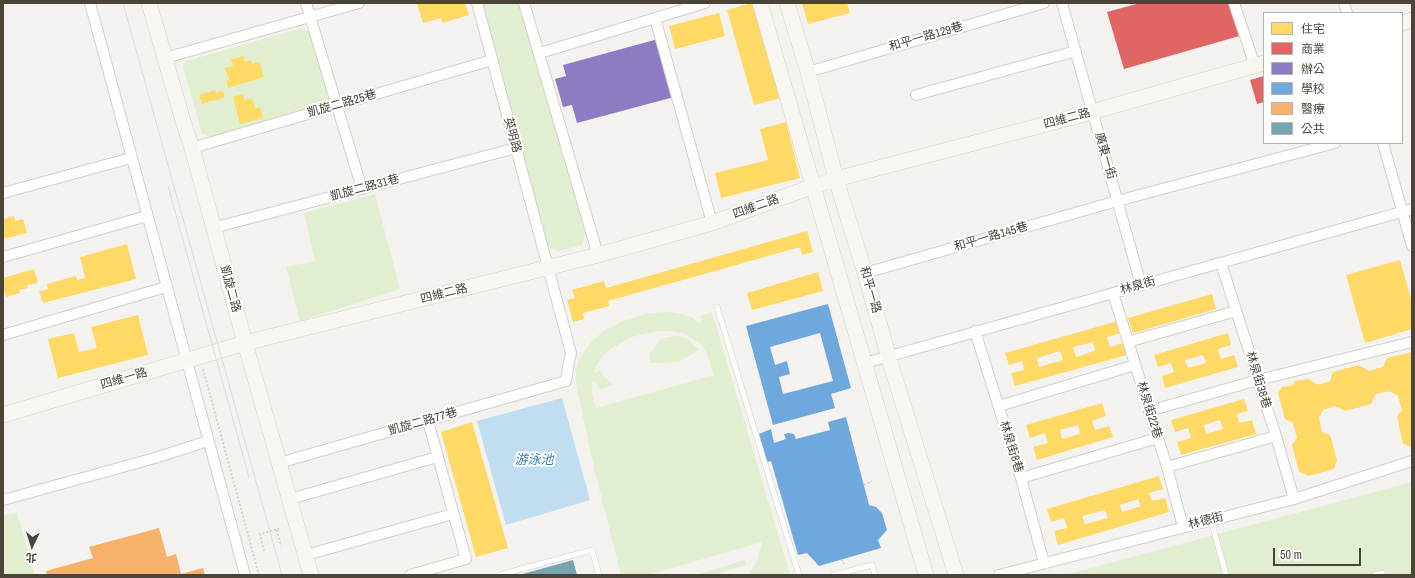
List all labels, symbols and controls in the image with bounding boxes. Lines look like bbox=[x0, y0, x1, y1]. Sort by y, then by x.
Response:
legend bbox=[1263, 12, 1403, 144]
street label: 和平一路129巷 bbox=[887, 20, 965, 54]
text: 住宅 bbox=[1301, 21, 1325, 37]
text: 商業 bbox=[1301, 41, 1325, 57]
text: 辦公 bbox=[1301, 61, 1325, 77]
text: 學校 bbox=[1301, 81, 1325, 97]
street label: 凱旋二路25巷 bbox=[306, 87, 378, 121]
text: 醫療 bbox=[1301, 101, 1325, 117]
street label: 四維二路 bbox=[1042, 106, 1092, 132]
street label: 英明路 bbox=[500, 116, 524, 154]
text: 公共 bbox=[1301, 121, 1325, 137]
street label: 廣東一街 bbox=[1091, 131, 1119, 181]
street label: 凱旋二路31巷 bbox=[329, 172, 401, 204]
street label: 四維二路 bbox=[731, 192, 781, 222]
street label: 和平一路145巷 bbox=[952, 220, 1030, 254]
street label: 凱旋二路 bbox=[217, 264, 243, 314]
street label: 和平一路 bbox=[856, 265, 884, 315]
street label: 林泉街 bbox=[1119, 274, 1157, 298]
street label: 四維二路 bbox=[419, 281, 469, 307]
street label: 林泉街38巷 bbox=[1242, 350, 1274, 410]
street label: 四維一路 bbox=[99, 365, 149, 393]
street label: 林泉街22巷 bbox=[1133, 380, 1165, 440]
street label: 凱旋二路77巷 bbox=[387, 405, 459, 439]
street label: 林泉街8巷 bbox=[996, 419, 1026, 475]
water label: 游泳池 bbox=[515, 453, 553, 469]
street label: 林德街 bbox=[1187, 510, 1225, 532]
north arrow bbox=[12, 526, 52, 566]
scale bar bbox=[1275, 540, 1363, 566]
text: 50 m bbox=[1280, 547, 1302, 563]
text: 北 bbox=[25, 551, 37, 565]

